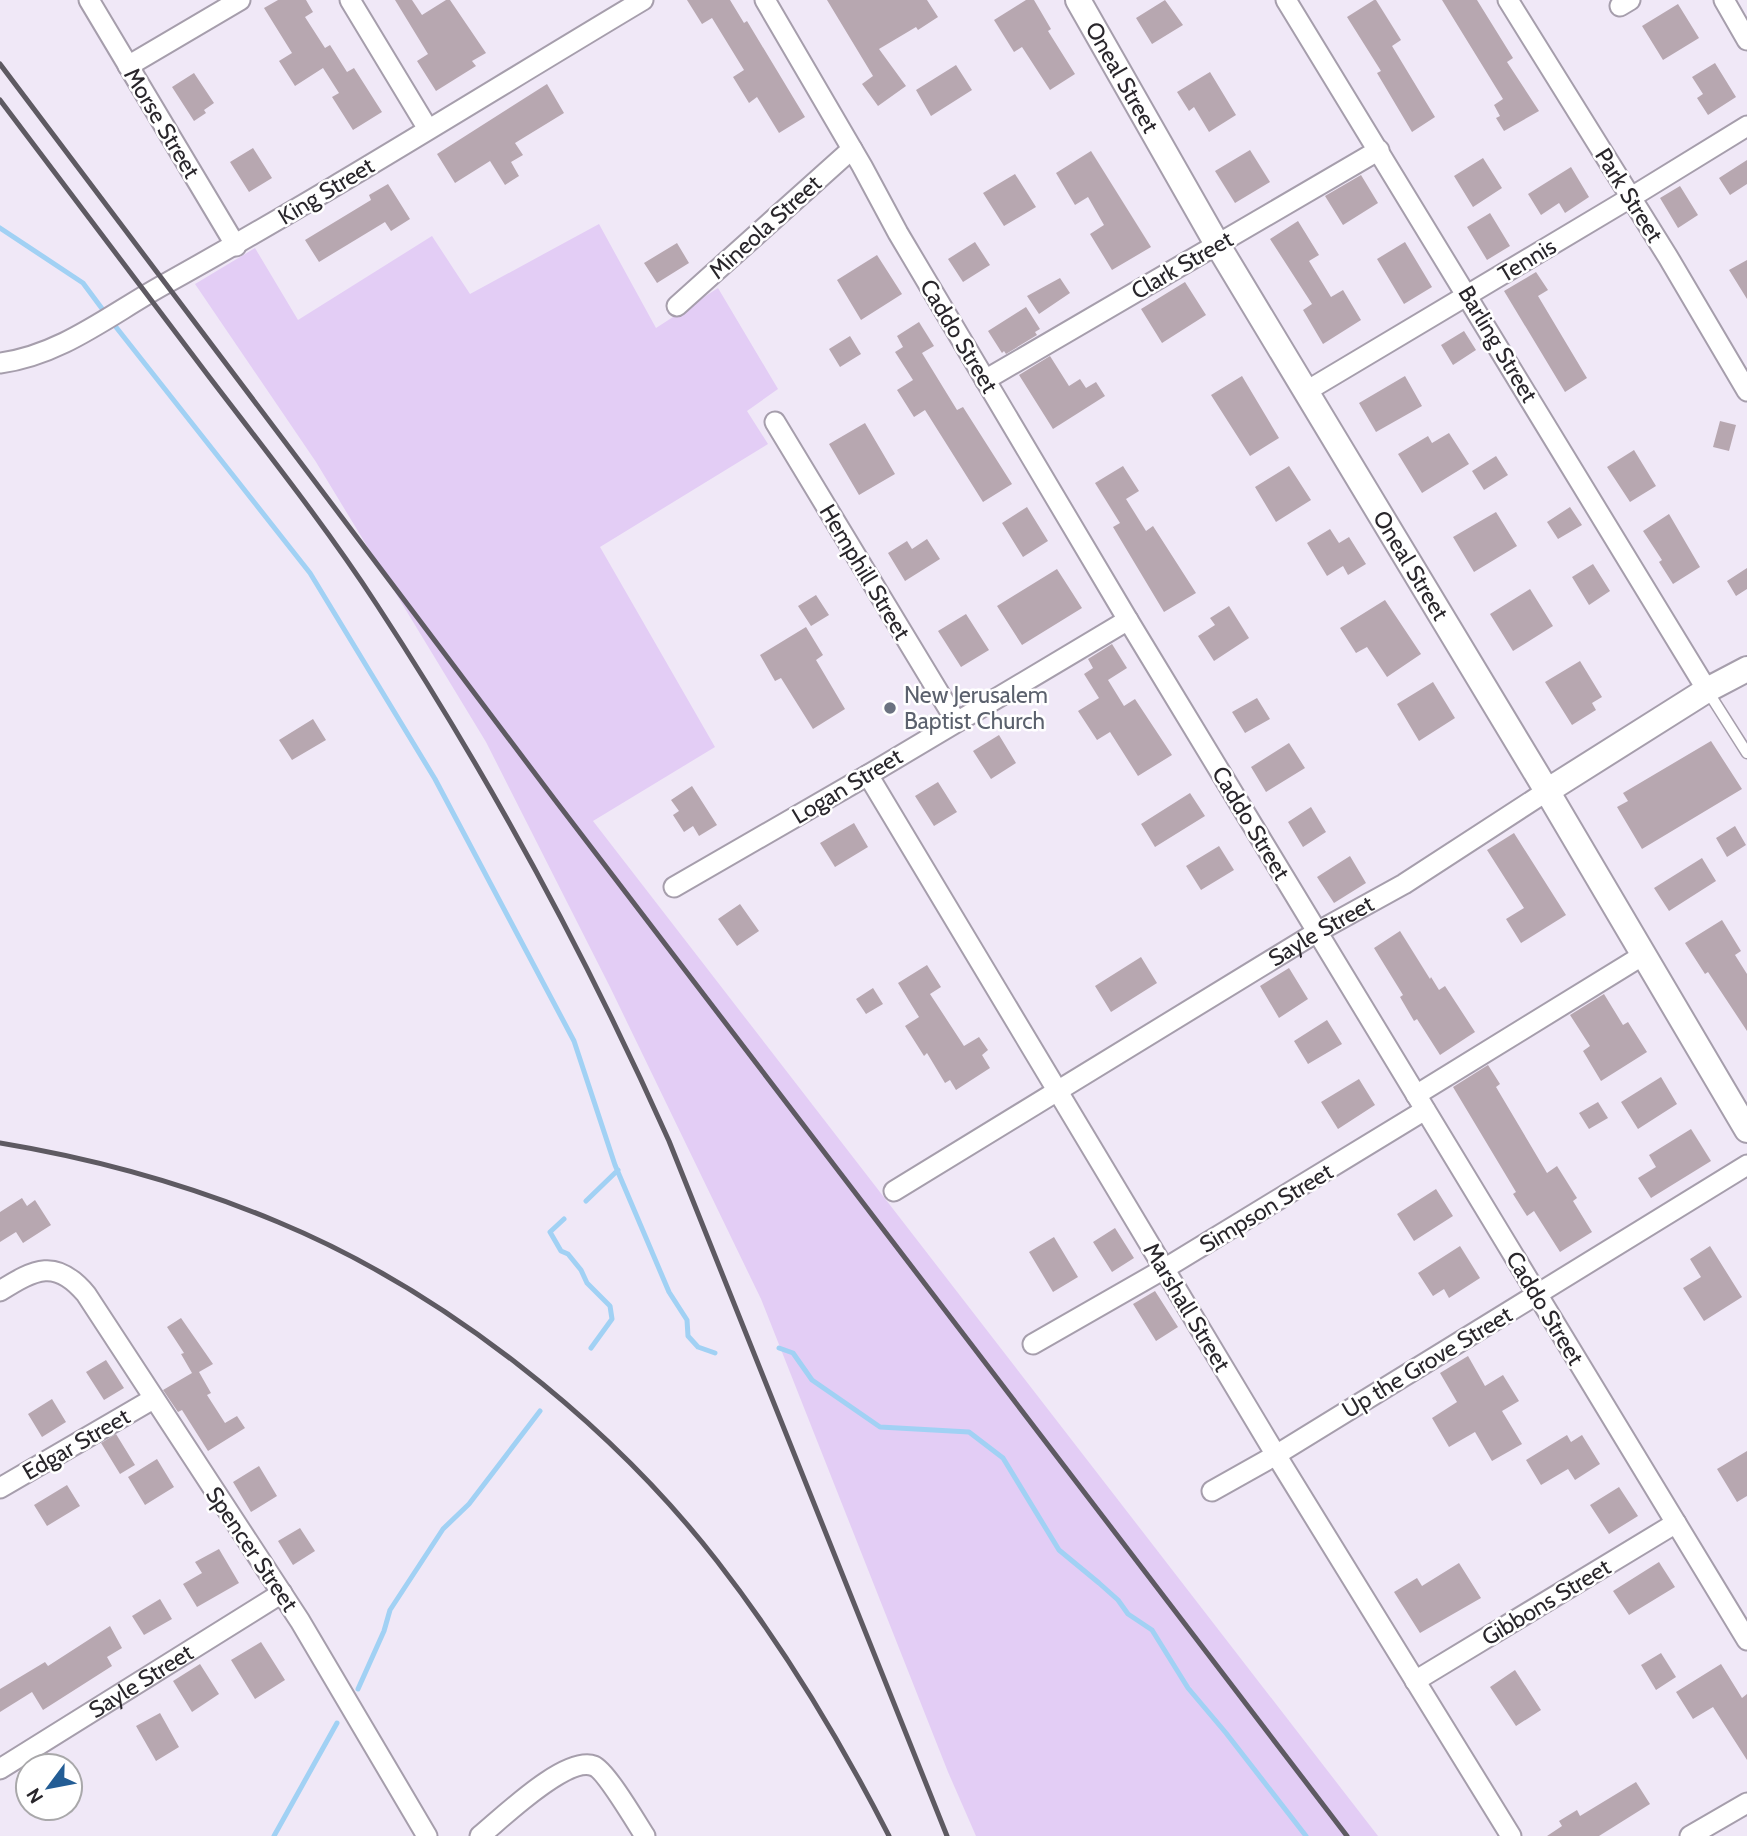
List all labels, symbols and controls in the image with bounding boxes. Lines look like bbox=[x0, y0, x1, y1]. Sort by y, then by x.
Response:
street label: Oneal Street bbox=[1079, 17, 1165, 138]
street label: Morse Street bbox=[118, 63, 206, 184]
street label: Park Street bbox=[1589, 143, 1669, 247]
street label: King Street bbox=[273, 151, 379, 231]
street label: Mineola Street bbox=[703, 169, 827, 285]
street label: Clark Street bbox=[1126, 225, 1238, 305]
street label: Tennis bbox=[1493, 232, 1561, 288]
street label: Caddo Street bbox=[914, 274, 1004, 398]
street label: Barling Street bbox=[1452, 281, 1544, 408]
street label: Hemphill Street bbox=[814, 499, 917, 645]
street label: Oneal Street bbox=[1367, 505, 1455, 625]
place label: New Jerusalem Baptist Church bbox=[904, 681, 1048, 735]
marker: New Jerusalem Baptist Church bbox=[882, 700, 898, 716]
street label: Logan Street bbox=[787, 742, 907, 830]
street label: Caddo Street bbox=[1206, 761, 1296, 885]
street label: Sayle Street bbox=[1263, 889, 1379, 972]
street label: Simpson Street bbox=[1194, 1157, 1338, 1259]
street label: Marshall Street bbox=[1138, 1238, 1236, 1377]
street label: Caddo Street bbox=[1500, 1246, 1590, 1370]
street label: Up the Grove Street bbox=[1337, 1300, 1517, 1424]
street label: Edgar Street bbox=[17, 1402, 135, 1486]
street label: Spencer Street bbox=[200, 1481, 304, 1617]
street label: Gibbons Street bbox=[1477, 1553, 1616, 1651]
street label: Sayle Street bbox=[84, 1638, 198, 1724]
north arrow bbox=[14, 1752, 84, 1822]
text: N bbox=[22, 1784, 48, 1808]

